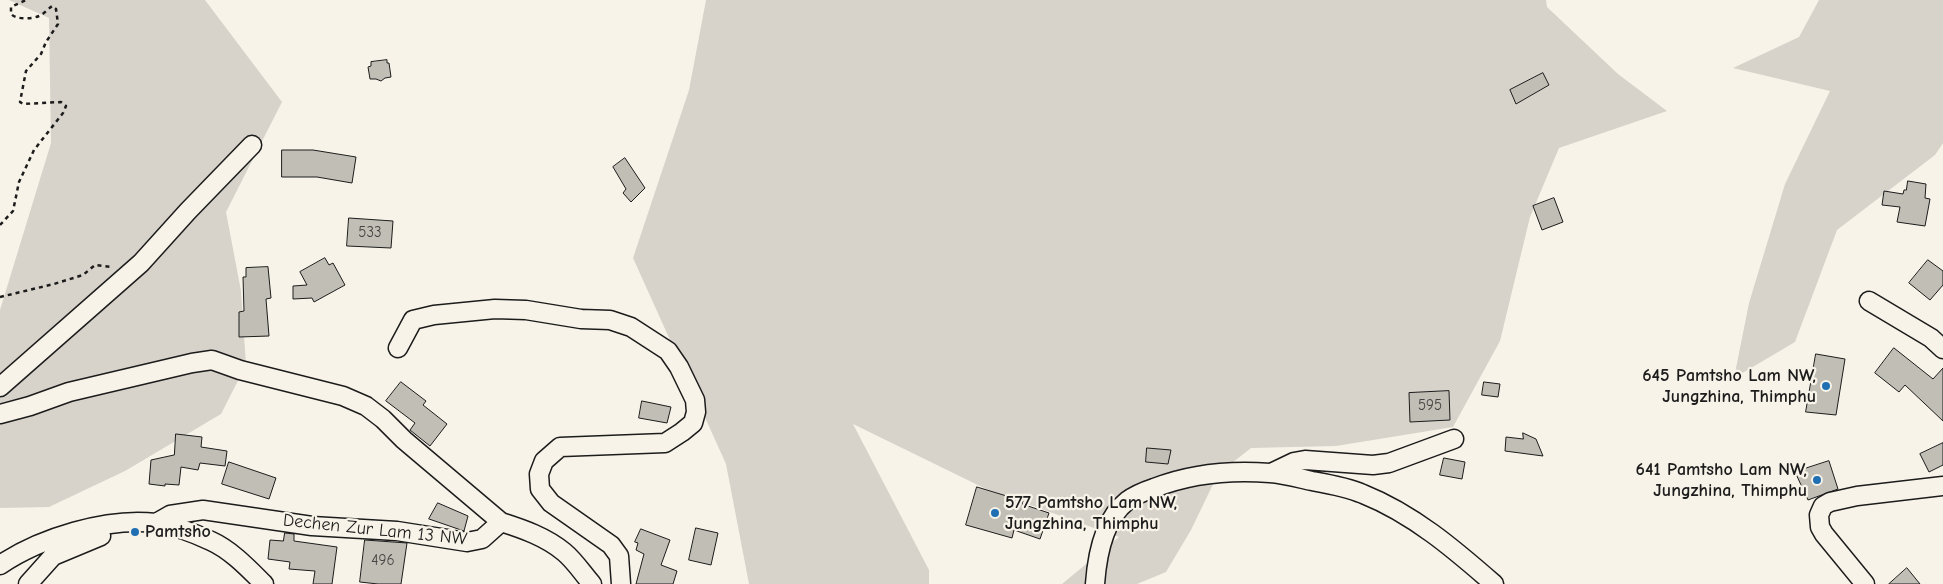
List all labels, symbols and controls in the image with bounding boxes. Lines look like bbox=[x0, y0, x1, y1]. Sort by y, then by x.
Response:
house number: 533 bbox=[358, 224, 382, 242]
place label: 645 Pamtsho Lam NW, Jungzhina, Thimphu bbox=[1642, 365, 1816, 408]
marker: 645 Pamtsho Lam NW, Jungzhina, Thimphu bbox=[1820, 380, 1832, 392]
house number: 595 bbox=[1418, 397, 1442, 415]
place label: 641 Pamtsho Lam NW, Jungzhina, Thimphu bbox=[1636, 459, 1807, 502]
marker: 641 Pamtsho Lam NW, Jungzhina, Thimphu bbox=[1811, 474, 1823, 486]
place label: 577 Pamtsho Lam NW, Jungzhina, Thimphu bbox=[1005, 492, 1177, 534]
marker: 577 Pamtsho Lam NW, Jungzhina, Thimphu bbox=[989, 507, 1001, 519]
street label: Dechen Zur Lam 13 NW bbox=[282, 510, 468, 550]
place label: Pamtsho bbox=[145, 521, 211, 543]
marker: Pamtsho bbox=[129, 526, 141, 538]
house number: 496 bbox=[371, 552, 395, 570]

